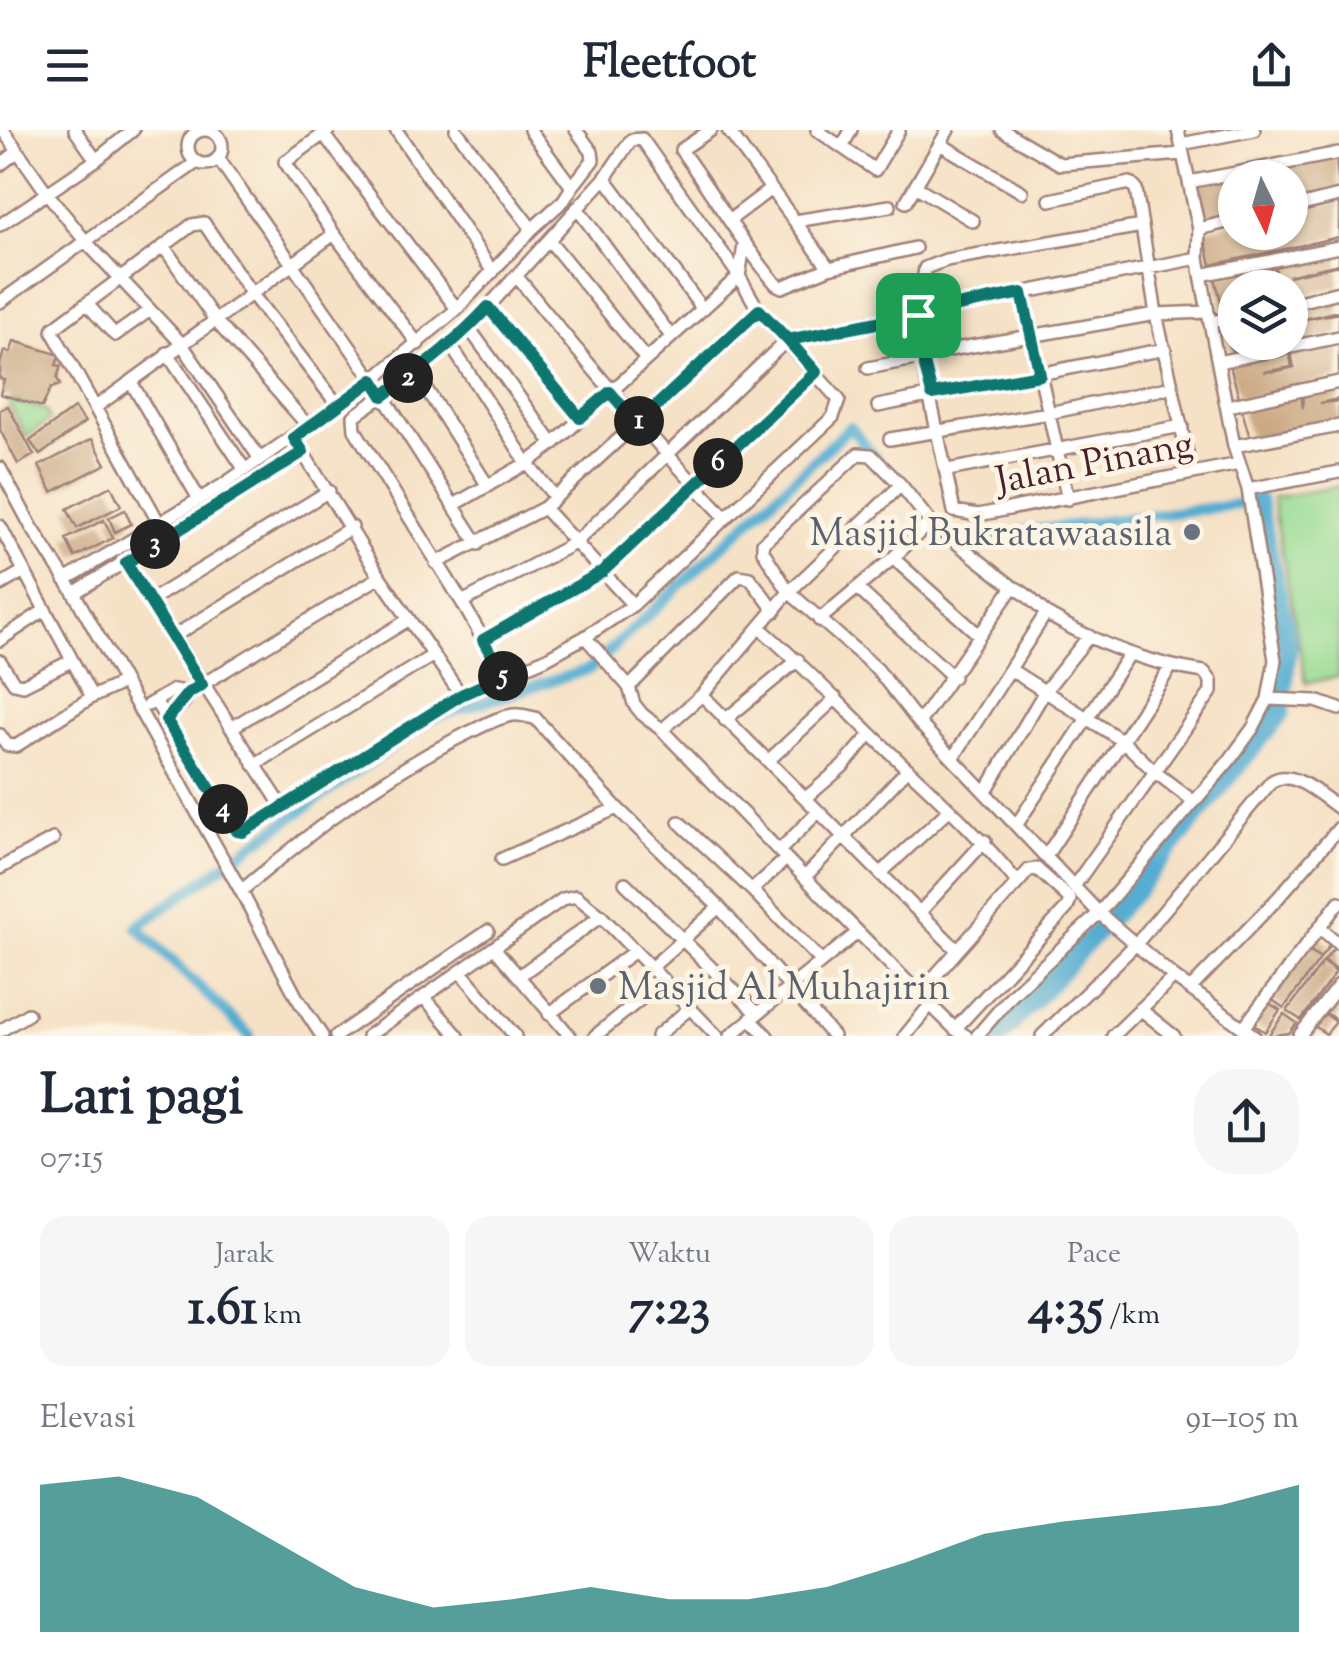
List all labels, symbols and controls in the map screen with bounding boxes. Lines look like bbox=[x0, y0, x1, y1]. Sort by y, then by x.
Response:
text: Fleetfoot bbox=[583, 33, 756, 98]
icon: menu bbox=[40, 38, 95, 93]
icon: share bbox=[1244, 38, 1299, 93]
north arrow bbox=[1218, 160, 1308, 250]
map controls bbox=[1218, 160, 1308, 360]
button: layers bbox=[1218, 270, 1308, 360]
pin bbox=[876, 273, 961, 358]
icon: arrive bbox=[891, 288, 946, 343]
pin: 2 bbox=[383, 353, 433, 403]
text: 2 bbox=[401, 358, 415, 398]
pin: 1 bbox=[614, 396, 664, 446]
text: 1 bbox=[634, 401, 644, 441]
street label: Jalan Pinang bbox=[990, 419, 1198, 511]
pin: 6 bbox=[693, 438, 743, 488]
text: 6 bbox=[711, 443, 725, 483]
place label: Masjid Bukratawaasila bbox=[809, 509, 1172, 563]
pin: 3 bbox=[130, 519, 180, 569]
marker: Masjid Bukratawaasila bbox=[1181, 521, 1203, 543]
text: 3 bbox=[149, 524, 161, 564]
pin: 5 bbox=[478, 651, 528, 701]
text: 5 bbox=[498, 656, 508, 696]
pin: 4 bbox=[198, 784, 248, 834]
text: 4 bbox=[216, 789, 230, 829]
place label: Masjid Al Muhajirin bbox=[618, 963, 950, 1017]
marker: Masjid Al Muhajirin bbox=[587, 975, 609, 997]
text: Lari pagi bbox=[40, 1059, 243, 1138]
button: share bbox=[1194, 1069, 1299, 1174]
text: 07:15 bbox=[40, 1136, 103, 1182]
text: Jarak bbox=[215, 1235, 274, 1275]
text: Waktu bbox=[628, 1235, 711, 1275]
text: Pace bbox=[1067, 1235, 1121, 1275]
text: 1.61 bbox=[188, 1275, 258, 1347]
text: 7:23 bbox=[629, 1275, 710, 1347]
text: 4:35 bbox=[1028, 1275, 1104, 1347]
text: km bbox=[258, 1296, 302, 1336]
text: /km bbox=[1104, 1296, 1160, 1336]
text: Elevasi bbox=[40, 1396, 136, 1442]
text: 91–105 m bbox=[1185, 1396, 1299, 1442]

